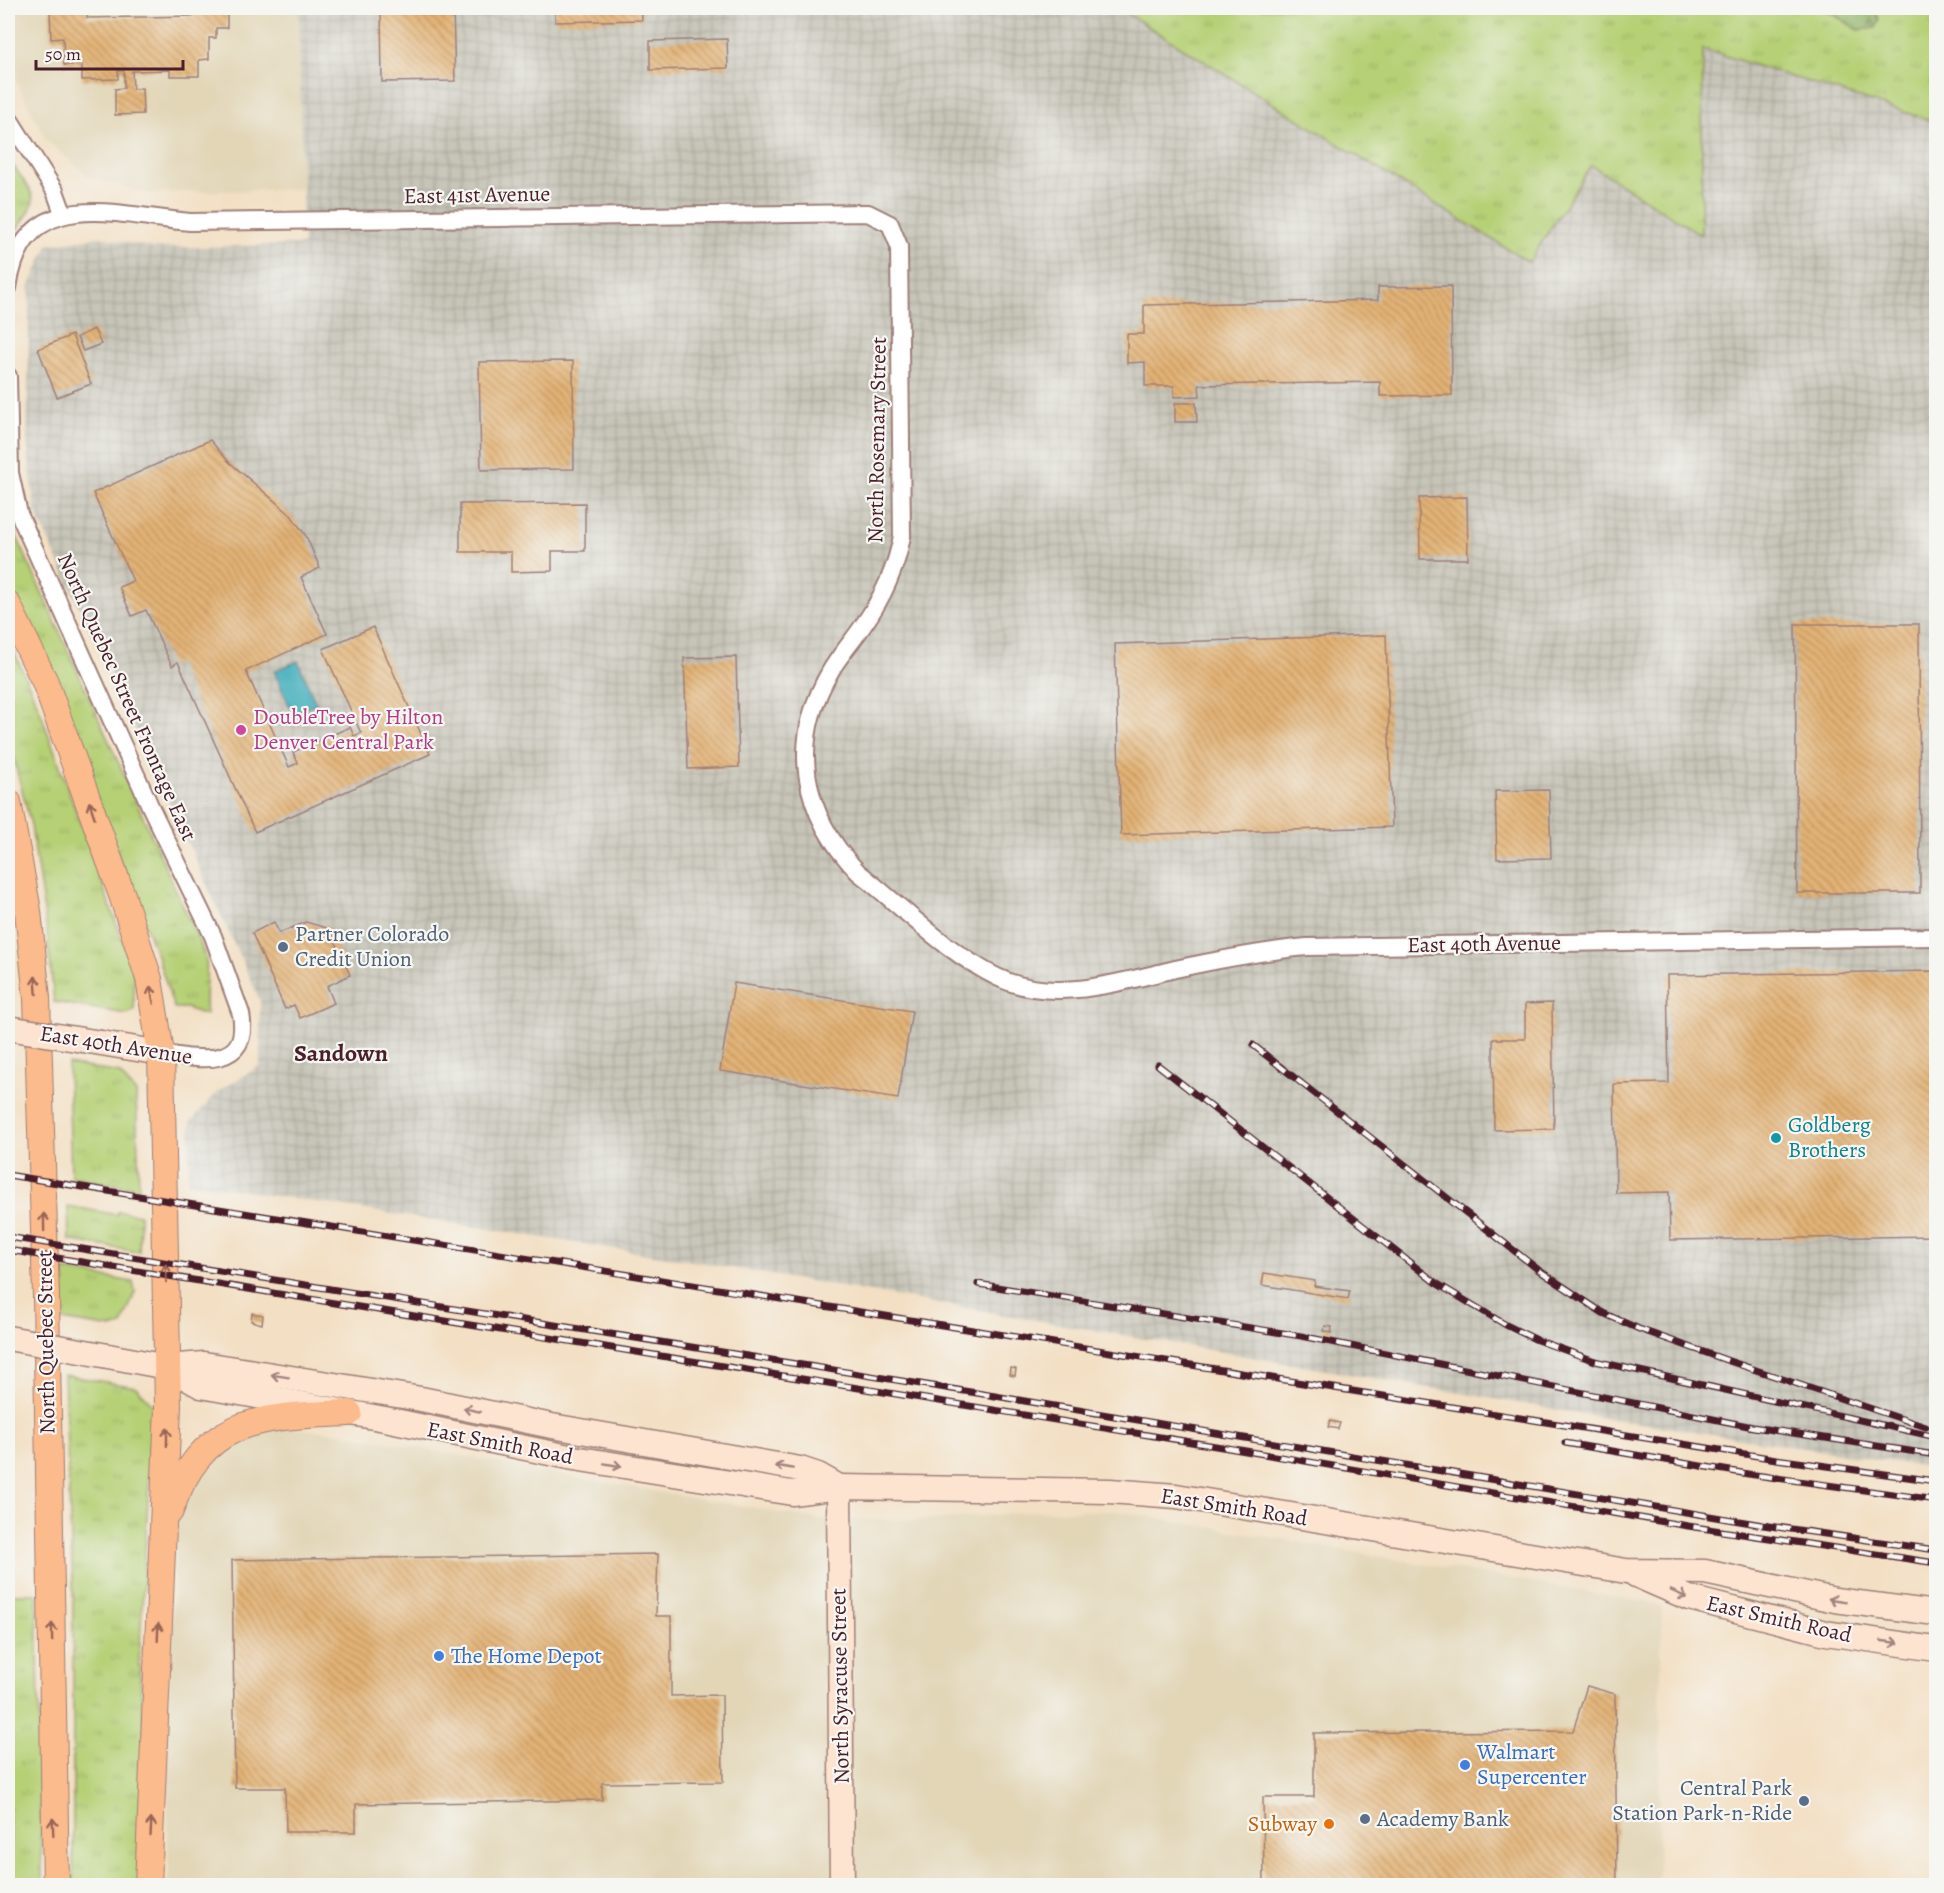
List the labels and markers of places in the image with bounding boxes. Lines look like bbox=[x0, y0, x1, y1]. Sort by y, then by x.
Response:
place label: DoubleTree by Hilton Denver Central Park bbox=[253, 702, 443, 757]
marker: DoubleTree by Hilton Denver Central Park bbox=[234, 723, 248, 737]
place label: Partner Colorado Credit Union bbox=[295, 919, 449, 974]
marker: Partner Colorado Credit Union bbox=[276, 940, 290, 954]
place label: Goldberg Brothers bbox=[1788, 1110, 1871, 1165]
marker: Goldberg Brothers bbox=[1769, 1131, 1783, 1145]
place label: The Home Depot bbox=[451, 1641, 602, 1671]
marker: The Home Depot bbox=[432, 1649, 446, 1663]
place label: Walmart Supercenter bbox=[1476, 1737, 1587, 1792]
marker: Walmart Supercenter bbox=[1458, 1758, 1472, 1772]
place label: Central Park Station Park-n-Ride bbox=[1612, 1773, 1792, 1828]
marker: Central Park Station Park-n-Ride bbox=[1797, 1794, 1811, 1808]
place label: Academy Bank bbox=[1376, 1804, 1509, 1834]
place label: Subway bbox=[1248, 1809, 1317, 1839]
marker: Academy Bank bbox=[1358, 1812, 1372, 1826]
marker: Subway bbox=[1322, 1817, 1336, 1831]

